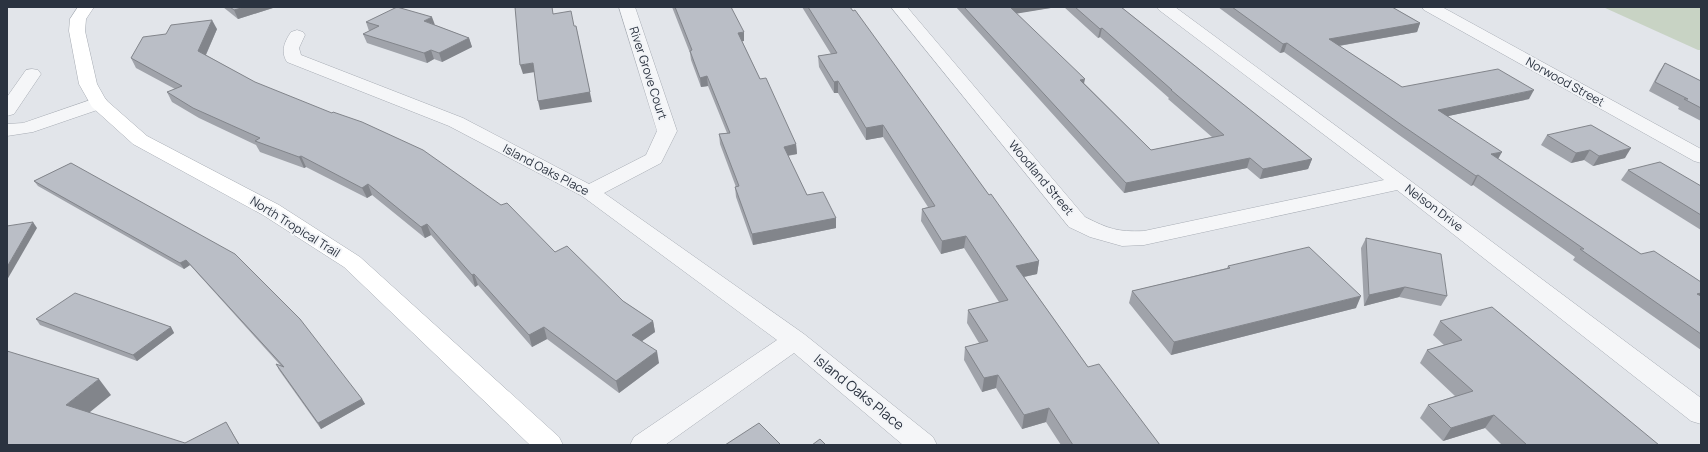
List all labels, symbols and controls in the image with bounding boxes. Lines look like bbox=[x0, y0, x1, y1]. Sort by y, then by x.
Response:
street label: River Grove Court bbox=[625, 24, 672, 122]
street label: Norwood Street bbox=[1523, 53, 1608, 110]
street label: Woodland Street bbox=[1005, 137, 1078, 219]
street label: Island Oaks Place bbox=[500, 140, 592, 199]
street label: Nelson Drive bbox=[1402, 180, 1467, 235]
street label: North Tropical Trail bbox=[247, 192, 343, 261]
street label: Island Oaks Place bbox=[810, 349, 908, 434]

